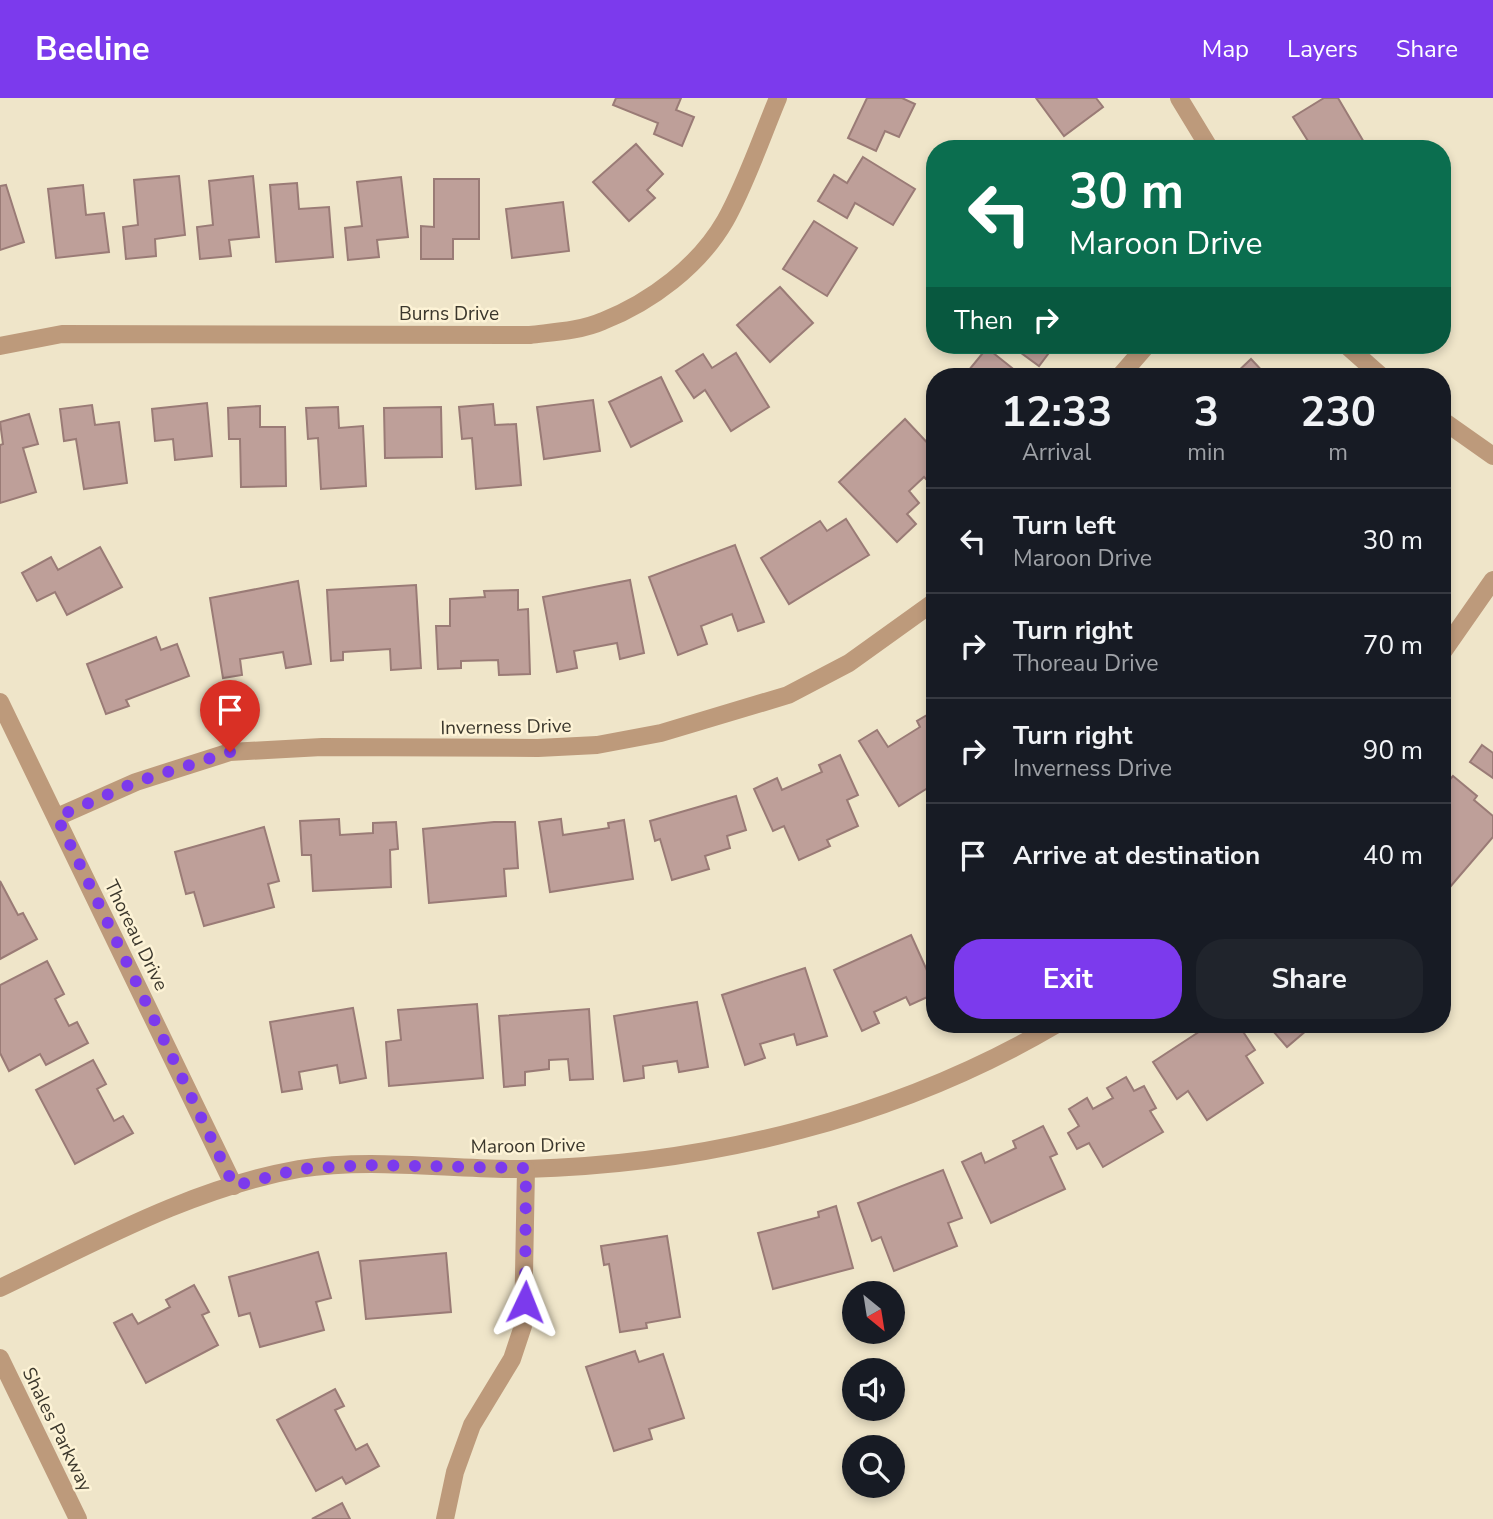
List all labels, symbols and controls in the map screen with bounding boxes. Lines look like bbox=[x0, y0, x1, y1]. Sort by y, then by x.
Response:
text: Beeline bbox=[35, 27, 150, 72]
text: Map bbox=[1202, 33, 1249, 65]
text: Layers bbox=[1287, 33, 1358, 65]
text: Share bbox=[1396, 33, 1458, 65]
text: 30 m bbox=[1069, 158, 1184, 225]
icon: left bbox=[954, 168, 1045, 259]
text: Maroon Drive bbox=[1069, 222, 1262, 265]
street label: Burns Drive bbox=[399, 301, 499, 327]
icon: right bbox=[1027, 301, 1065, 339]
text: Then bbox=[954, 303, 1013, 338]
text: 12:33 bbox=[1001, 384, 1112, 441]
text: 3 bbox=[1194, 384, 1219, 441]
text: 230 bbox=[1300, 384, 1376, 441]
text: Arrival bbox=[1022, 437, 1091, 468]
text: min bbox=[1187, 437, 1225, 468]
text: m bbox=[1328, 437, 1348, 468]
text: Turn left bbox=[1013, 508, 1116, 543]
icon: left bbox=[954, 522, 992, 560]
text: 30 m bbox=[1363, 523, 1423, 558]
text: Maroon Drive bbox=[1013, 543, 1152, 574]
text: Turn right bbox=[1013, 613, 1132, 648]
icon: right bbox=[954, 627, 992, 665]
text: 70 m bbox=[1363, 628, 1423, 663]
text: Thoreau Drive bbox=[1013, 648, 1159, 679]
pin bbox=[200, 680, 260, 752]
icon: arrive bbox=[211, 691, 249, 729]
street label: Inverness Drive bbox=[440, 713, 572, 741]
text: Turn right bbox=[1013, 718, 1132, 753]
icon: right bbox=[954, 732, 992, 770]
text: 90 m bbox=[1363, 733, 1423, 768]
text: Inverness Drive bbox=[1013, 753, 1172, 784]
icon: arrive bbox=[954, 837, 992, 875]
text: Arrive at destination bbox=[1013, 838, 1260, 873]
text: 40 m bbox=[1363, 838, 1423, 873]
street label: Thoreau Drive bbox=[98, 876, 174, 995]
button: Exit bbox=[954, 939, 1182, 1019]
button: Share bbox=[1196, 939, 1423, 1019]
street label: Maroon Drive bbox=[470, 1132, 586, 1160]
position arrow bbox=[488, 1265, 562, 1339]
north arrow bbox=[842, 1281, 905, 1344]
map controls bbox=[842, 1281, 905, 1498]
button: sound bbox=[842, 1358, 905, 1421]
street label: Shales Parkway bbox=[16, 1363, 99, 1496]
button: search bbox=[842, 1435, 905, 1498]

